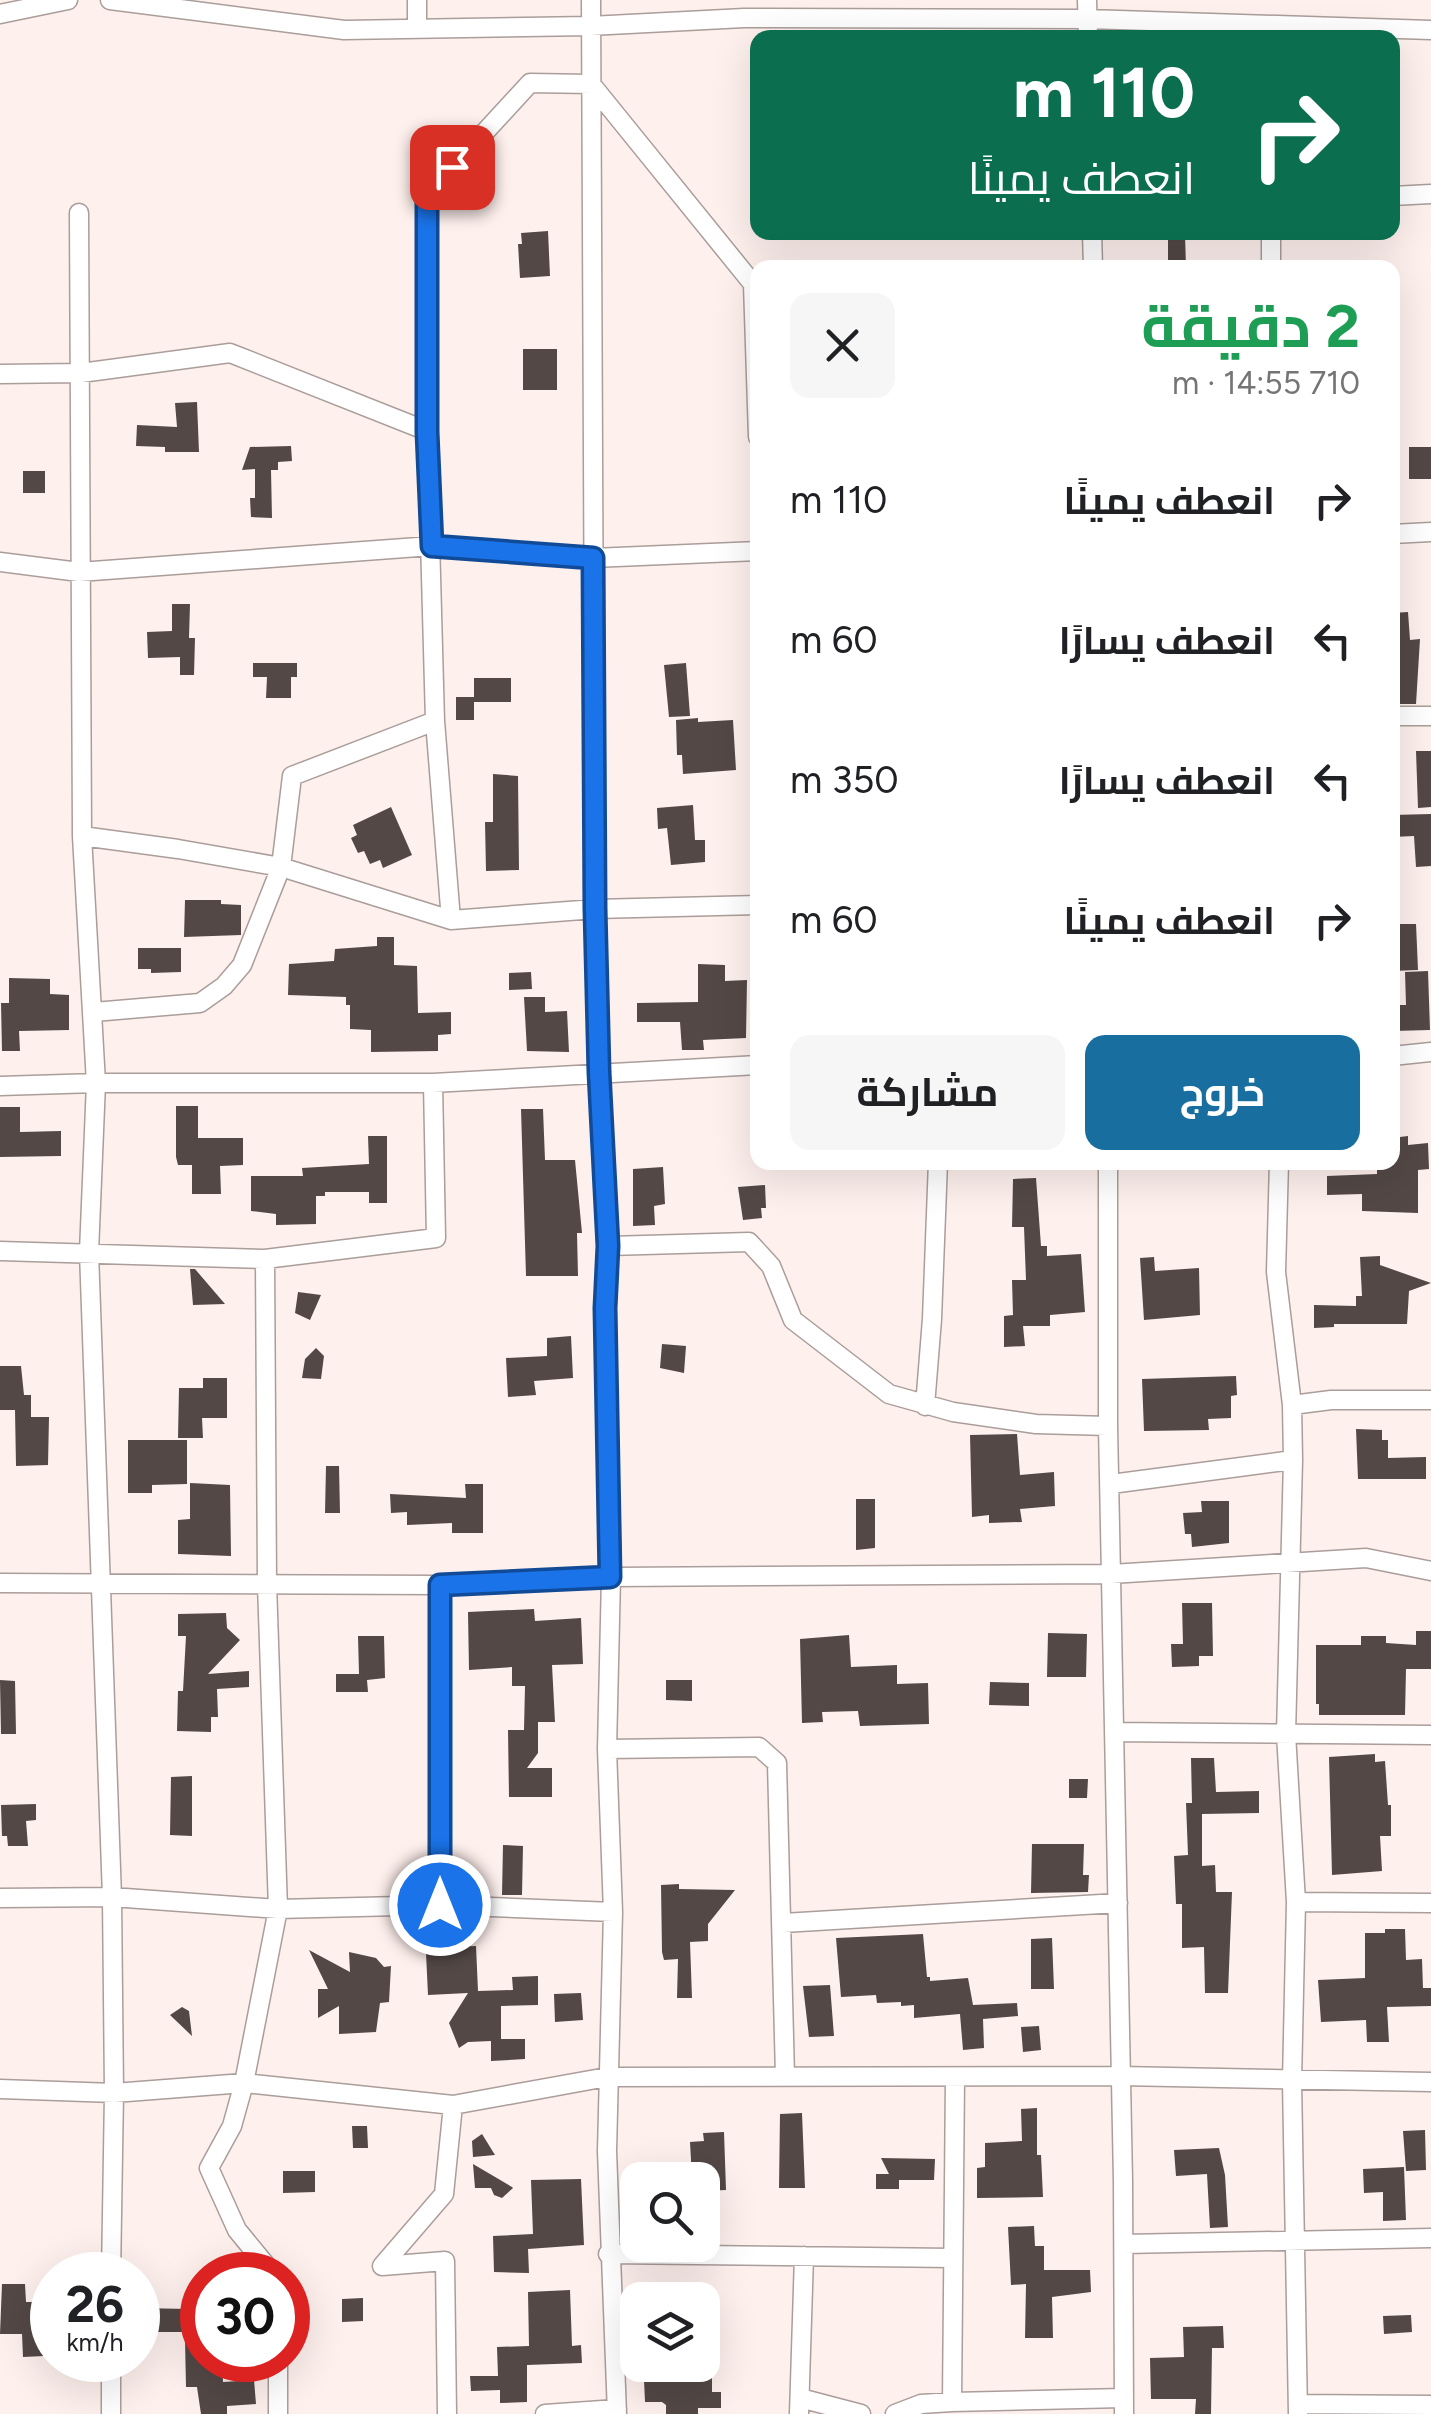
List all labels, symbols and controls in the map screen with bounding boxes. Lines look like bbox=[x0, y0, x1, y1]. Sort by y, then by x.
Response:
text: 110 m bbox=[1013, 50, 1195, 135]
icon: right bbox=[1230, 70, 1360, 200]
pin bbox=[410, 125, 495, 210]
icon: arrive bbox=[425, 140, 480, 195]
text: انعطف يمينًا bbox=[968, 151, 1195, 205]
text: 2 دقيقة bbox=[1141, 290, 1360, 362]
button: close bbox=[790, 293, 895, 398]
text: 710 m · 14:55 bbox=[1172, 364, 1360, 402]
icon: right bbox=[1305, 473, 1360, 528]
text: 110 m bbox=[790, 477, 887, 523]
text: انعطف يمينًا bbox=[1063, 478, 1275, 524]
icon: left bbox=[1305, 613, 1360, 668]
text: 60 m bbox=[790, 617, 878, 663]
text: انعطف يسارًا bbox=[1059, 618, 1275, 664]
icon: left bbox=[1305, 753, 1360, 808]
text: 350 m bbox=[790, 757, 899, 803]
text: انعطف يسارًا bbox=[1059, 758, 1275, 804]
icon: right bbox=[1305, 893, 1360, 948]
text: 60 m bbox=[790, 897, 878, 943]
text: انعطف يمينًا bbox=[1063, 898, 1275, 944]
button: مشاركة bbox=[790, 1035, 1065, 1150]
button: خروج bbox=[1085, 1035, 1360, 1150]
position arrow bbox=[388, 1853, 492, 1957]
map controls bbox=[620, 2162, 720, 2382]
button: search bbox=[620, 2162, 720, 2262]
speed limit sign: 30 bbox=[180, 2252, 310, 2382]
text: 26 bbox=[66, 2274, 124, 2335]
button: layers bbox=[620, 2282, 720, 2382]
text: km/h bbox=[66, 2327, 124, 2357]

